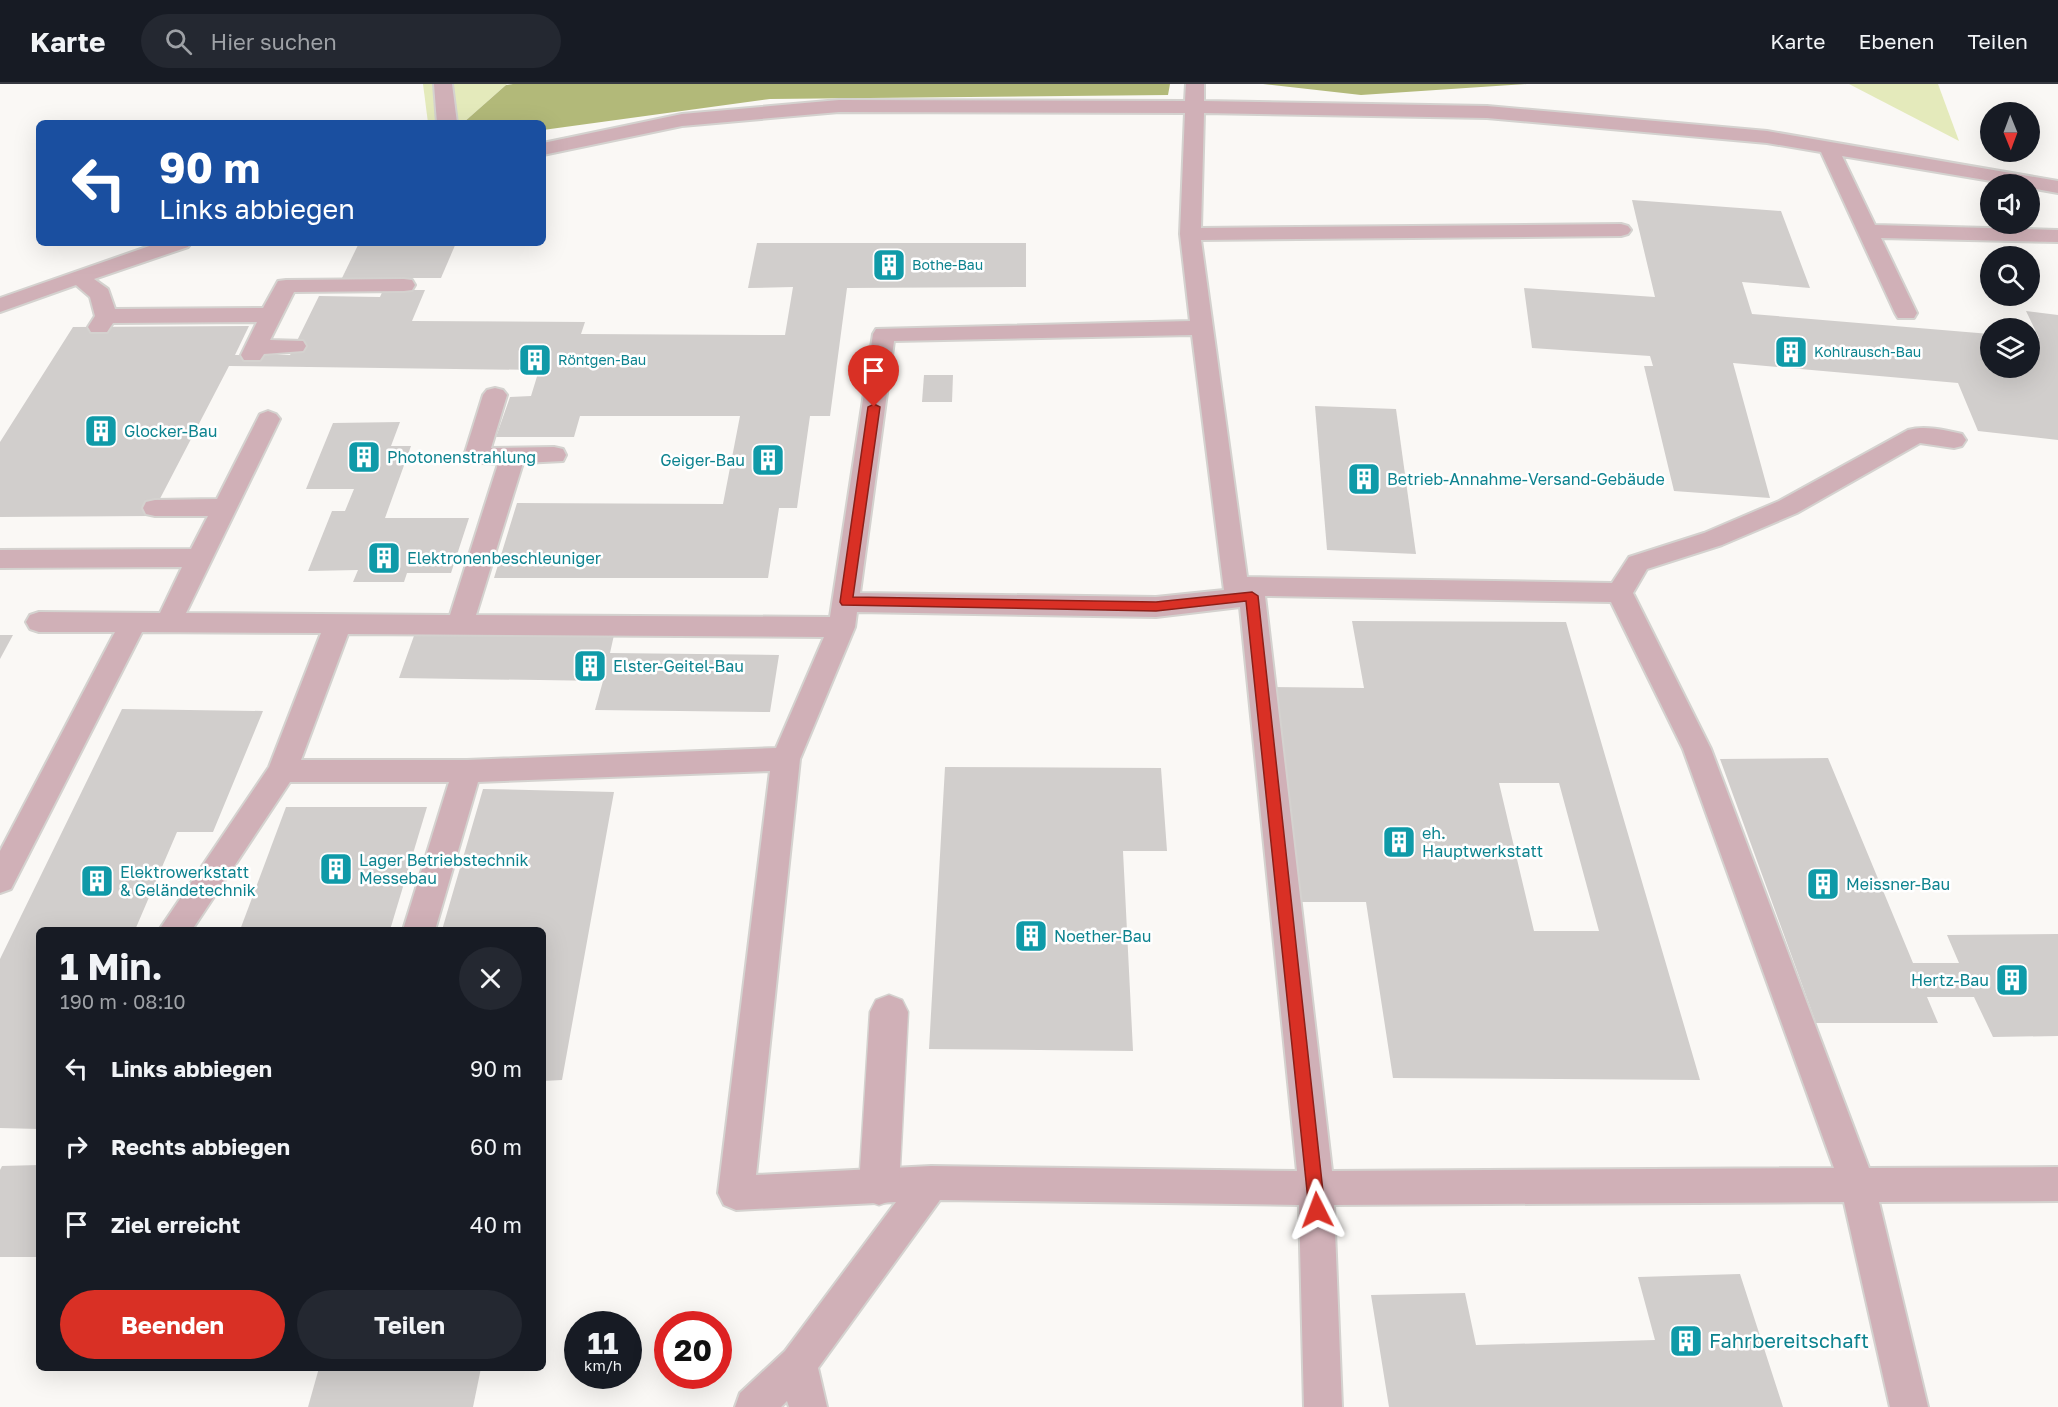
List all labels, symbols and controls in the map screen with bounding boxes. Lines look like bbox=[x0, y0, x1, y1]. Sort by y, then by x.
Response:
search box bbox=[141, 14, 561, 68]
text: Karte bbox=[30, 25, 105, 58]
icon: search bbox=[162, 25, 195, 58]
text: Hier suchen bbox=[210, 28, 337, 55]
text: Karte bbox=[1770, 28, 1826, 54]
text: Ebenen bbox=[1859, 28, 1934, 54]
text: Teilen bbox=[1967, 28, 2028, 54]
north arrow bbox=[1980, 102, 2040, 162]
map controls bbox=[1980, 102, 2040, 378]
text: 90 m bbox=[159, 142, 260, 192]
icon: left bbox=[60, 144, 138, 222]
button: sound bbox=[1980, 174, 2040, 234]
text: Links abbiegen bbox=[159, 193, 355, 225]
button: search bbox=[1980, 246, 2040, 306]
building icon: Bothe-Bau bbox=[871, 247, 907, 283]
place label: Bothe-Bau bbox=[912, 256, 983, 273]
button: layers bbox=[1980, 318, 2040, 378]
building icon: Kohlrausch-Bau bbox=[1773, 334, 1809, 370]
building icon: Röntgen-Bau bbox=[517, 342, 553, 378]
place label: Kohlrausch-Bau bbox=[1814, 343, 1921, 360]
pin bbox=[848, 345, 899, 407]
place label: Röntgen-Bau bbox=[558, 351, 646, 368]
icon: arrive bbox=[857, 354, 890, 387]
building icon: Glocker-Bau bbox=[83, 413, 119, 449]
place label: Glocker-Bau bbox=[124, 421, 217, 441]
building icon: Photonenstrahlung bbox=[346, 439, 382, 475]
building icon: Geiger-Bau bbox=[750, 442, 786, 478]
place label: Photonenstrahlung bbox=[387, 447, 536, 467]
place label: Geiger-Bau bbox=[660, 450, 745, 470]
building icon: Betrieb-Annahme-Versand-Gebäude bbox=[1346, 461, 1382, 497]
place label: Betrieb-Annahme-Versand-Gebäude bbox=[1387, 469, 1665, 489]
building icon: Elektronenbeschleuniger bbox=[366, 540, 402, 576]
place label: Elektronenbeschleuniger bbox=[407, 548, 601, 568]
building icon: Elster-Geitel-Bau bbox=[572, 648, 608, 684]
place label: Elster-Geitel-Bau bbox=[613, 656, 744, 676]
place label: eh. Hauptwerkstatt bbox=[1422, 823, 1543, 861]
building icon: eh. Hauptwerkstatt bbox=[1381, 824, 1417, 860]
place label: Lager Betriebstechnik Messebau bbox=[359, 850, 529, 888]
building icon: Lager Betriebstechnik Messebau bbox=[318, 851, 354, 887]
place label: Elektrowerkstatt & Geländetechnik bbox=[120, 862, 256, 900]
building icon: Elektrowerkstatt & Geländetechnik bbox=[79, 863, 115, 899]
building icon: Meissner-Bau bbox=[1805, 866, 1841, 902]
place label: Meissner-Bau bbox=[1846, 874, 1950, 894]
building icon: Noether-Bau bbox=[1013, 918, 1049, 954]
place label: Noether-Bau bbox=[1054, 926, 1151, 946]
text: 1 Min. bbox=[60, 945, 163, 988]
button: close bbox=[459, 947, 522, 1010]
building icon: Hertz-Bau bbox=[1994, 962, 2030, 998]
place label: Hertz-Bau bbox=[1911, 970, 1989, 990]
text: 190 m · 08:10 bbox=[60, 989, 186, 1013]
icon: left bbox=[60, 1052, 93, 1085]
text: Links abbiegen bbox=[111, 1055, 272, 1082]
text: 90 m bbox=[470, 1055, 522, 1082]
icon: right bbox=[60, 1130, 93, 1163]
text: Rechts abbiegen bbox=[111, 1133, 290, 1160]
text: 60 m bbox=[470, 1133, 522, 1160]
position arrow bbox=[1285, 1178, 1349, 1242]
icon: arrive bbox=[60, 1208, 93, 1241]
text: Ziel erreicht bbox=[111, 1211, 240, 1238]
text: 40 m bbox=[470, 1211, 522, 1238]
button: Beenden bbox=[60, 1290, 285, 1359]
button: Teilen bbox=[297, 1290, 522, 1359]
speed limit sign: 20 bbox=[654, 1311, 732, 1389]
building icon: Fahrbereitschaft bbox=[1668, 1323, 1704, 1359]
text: 11 bbox=[588, 1325, 618, 1361]
place label: Fahrbereitschaft bbox=[1709, 1328, 1869, 1352]
text: km/h bbox=[584, 1356, 622, 1374]

